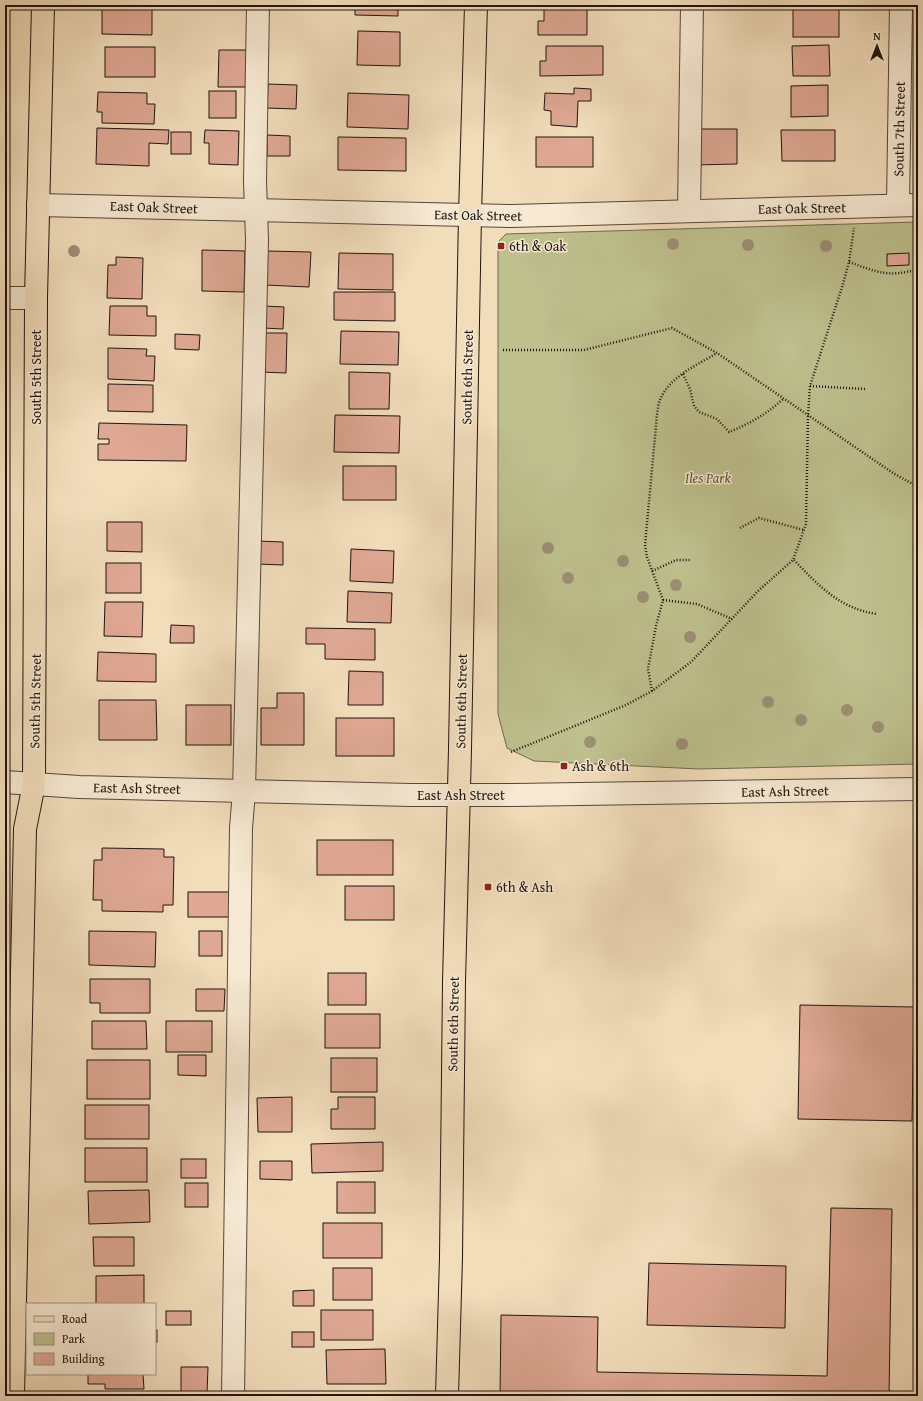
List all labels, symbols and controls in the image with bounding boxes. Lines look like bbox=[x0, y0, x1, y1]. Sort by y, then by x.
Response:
north arrow bbox=[857, 26, 897, 66]
text: N bbox=[873, 28, 881, 44]
street label: South 7th Street bbox=[888, 81, 910, 177]
street label: East Oak Street bbox=[110, 195, 198, 219]
street label: East Oak Street bbox=[758, 197, 846, 219]
street label: East Oak Street bbox=[434, 204, 522, 226]
place label: 6th & Oak bbox=[509, 236, 567, 256]
marker: 6th & Oak bbox=[496, 241, 506, 251]
street label: South 5th Street bbox=[26, 329, 46, 425]
street label: South 6th Street bbox=[456, 329, 478, 425]
park label: Iles Park bbox=[685, 468, 732, 488]
street label: South 5th Street bbox=[24, 653, 46, 749]
street label: South 6th Street bbox=[450, 653, 472, 749]
place label: Ash & 6th bbox=[572, 756, 629, 776]
marker: Ash & 6th bbox=[559, 761, 569, 771]
street label: East Ash Street bbox=[93, 777, 181, 799]
street label: East Ash Street bbox=[741, 780, 829, 802]
street label: East Ash Street bbox=[417, 785, 505, 805]
place label: 6th & Ash bbox=[496, 877, 553, 897]
marker: 6th & Ash bbox=[483, 882, 493, 892]
street label: South 6th Street bbox=[442, 976, 464, 1072]
legend bbox=[26, 1303, 156, 1375]
text: Road bbox=[62, 1310, 88, 1327]
text: Park bbox=[62, 1330, 86, 1347]
text: Building bbox=[62, 1350, 105, 1367]

